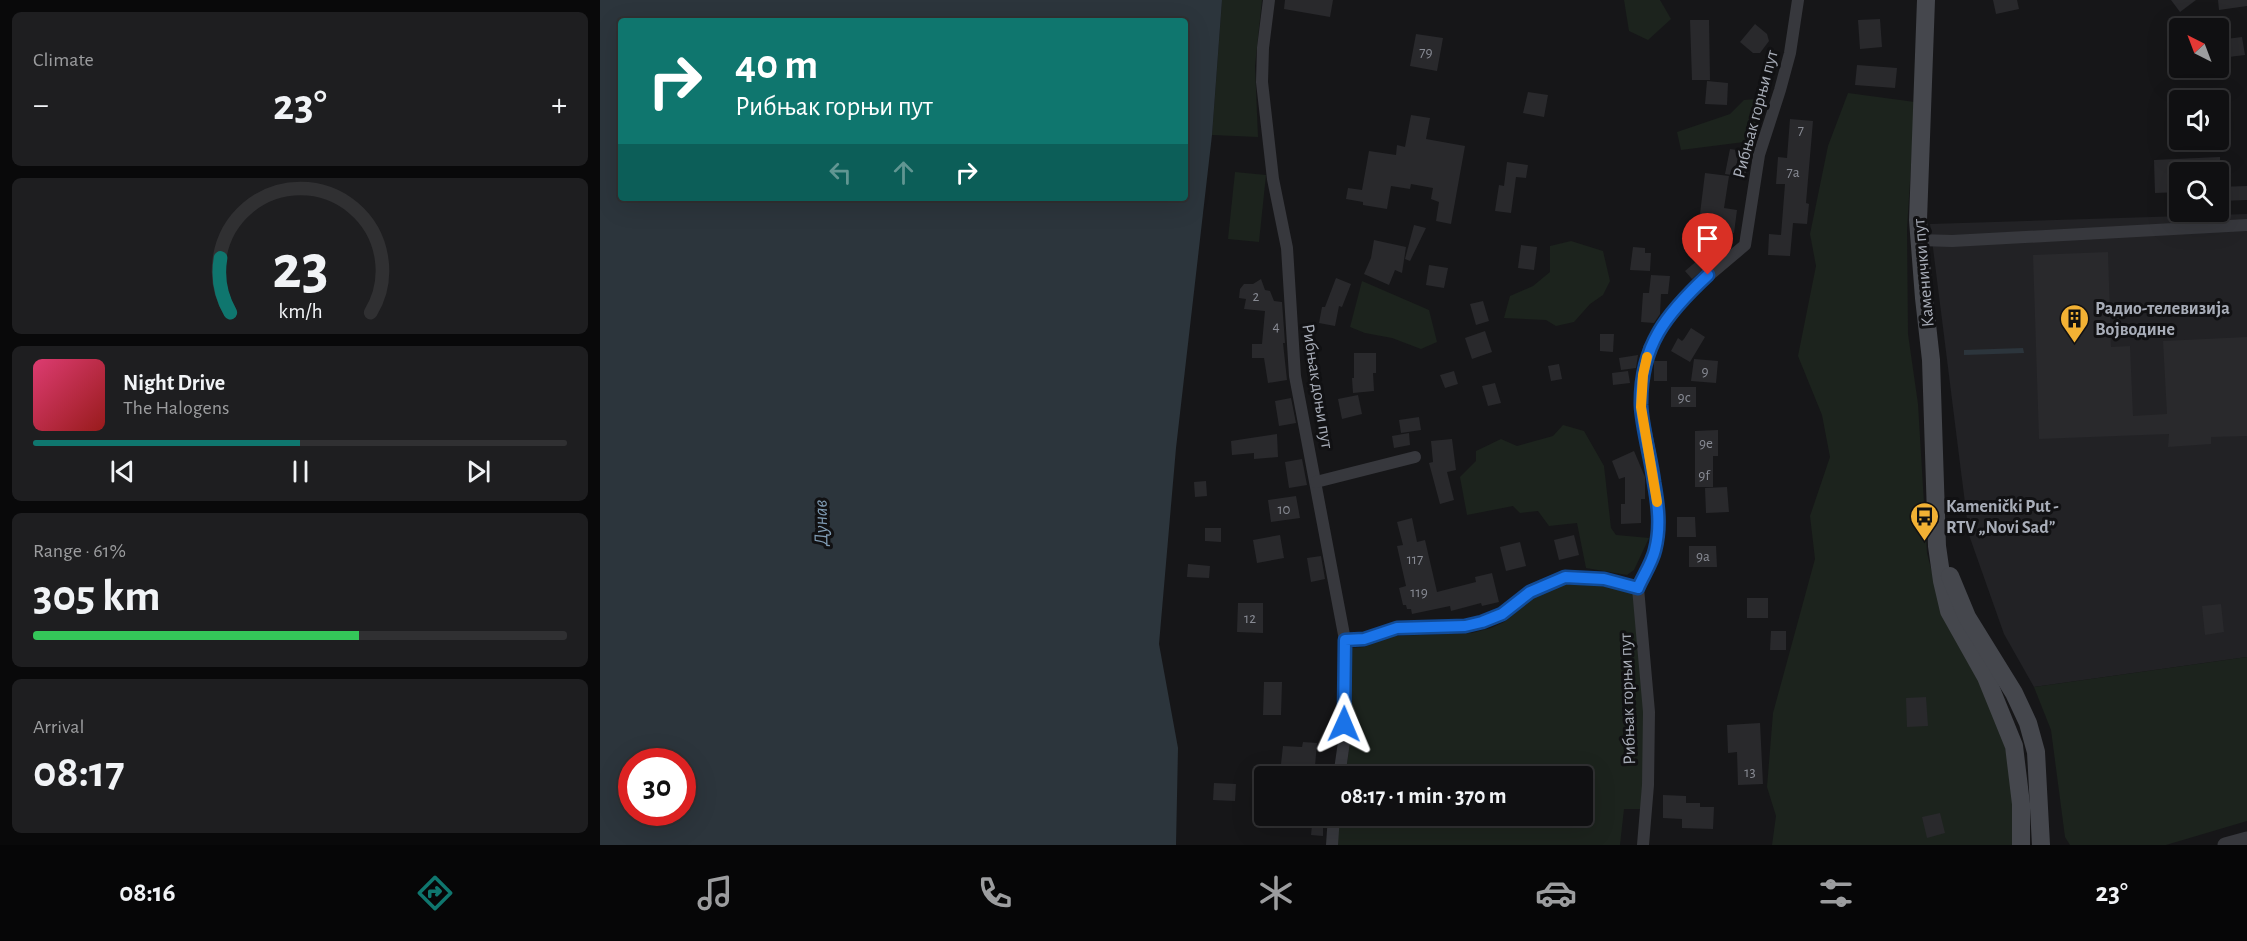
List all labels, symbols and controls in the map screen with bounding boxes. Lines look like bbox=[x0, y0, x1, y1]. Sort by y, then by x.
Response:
north arrow bbox=[2169, 18, 2229, 78]
map controls bbox=[2169, 18, 2229, 222]
icon: right bbox=[636, 42, 714, 120]
text: 40 m bbox=[735, 44, 818, 86]
house number: 79 bbox=[1419, 45, 1433, 60]
street label: Рибњак горњи пут bbox=[1729, 48, 1782, 180]
text: Climate bbox=[33, 50, 94, 70]
text: 23° bbox=[273, 83, 327, 128]
text: − bbox=[33, 89, 49, 122]
text: + bbox=[551, 89, 567, 122]
button: sound bbox=[2169, 90, 2229, 150]
text: Рибњак горњи пут bbox=[735, 93, 933, 120]
house number: 7 bbox=[1798, 123, 1804, 138]
icon: left bbox=[824, 156, 857, 189]
icon: ahead bbox=[887, 156, 920, 189]
icon: right bbox=[950, 156, 983, 189]
button: search bbox=[2169, 162, 2229, 222]
house number: 7a bbox=[1786, 165, 1800, 180]
pin bbox=[1682, 213, 1733, 275]
street label: Каменички пут bbox=[1910, 217, 1938, 328]
icon: arrive bbox=[1691, 222, 1724, 255]
text: 23 bbox=[272, 237, 328, 299]
house number: 2 bbox=[1253, 289, 1260, 304]
place label: Радио-телевизија Војводине bbox=[2095, 300, 2230, 339]
text: km/h bbox=[278, 302, 322, 323]
building icon: Радио-телевизија Војводине bbox=[2058, 302, 2090, 344]
house number: 4 bbox=[1272, 319, 1280, 334]
street label: Рибњак доњи пут bbox=[1298, 322, 1337, 450]
house number: 9 bbox=[1701, 364, 1709, 379]
text: Night Drive bbox=[123, 372, 225, 394]
house number: 9c bbox=[1678, 390, 1691, 405]
text: The Halogens bbox=[123, 398, 229, 418]
house number: 9e bbox=[1699, 436, 1713, 451]
icon: previous bbox=[106, 455, 139, 488]
icon: pause bbox=[284, 455, 317, 488]
icon: next bbox=[462, 455, 495, 488]
house number: 9f bbox=[1698, 468, 1711, 483]
place label: Kamenički Put - RTV „Novi Sad” bbox=[1946, 498, 2059, 537]
water label: Дунав bbox=[811, 499, 831, 547]
bus stop icon: Kamenički Put - RTV „Novi Sad” bbox=[1909, 500, 1941, 542]
house number: 10 bbox=[1277, 502, 1291, 517]
text: Range · 61% bbox=[33, 541, 126, 561]
house number: 9a bbox=[1696, 549, 1710, 564]
house number: 117 bbox=[1407, 552, 1423, 567]
text: 305 km bbox=[33, 574, 161, 619]
house number: 119 bbox=[1410, 585, 1428, 600]
house number: 12 bbox=[1244, 611, 1256, 626]
street label: Рибњак горњи пут bbox=[1616, 632, 1639, 765]
position arrow bbox=[1312, 692, 1376, 756]
text: Arrival bbox=[33, 717, 84, 737]
speed limit sign: 30 bbox=[618, 748, 696, 826]
text: 08:17 bbox=[33, 750, 125, 795]
house number: 13 bbox=[1744, 765, 1756, 780]
text: 08:17 · 1 min · 370 m bbox=[1340, 785, 1507, 807]
icon: directions bbox=[414, 872, 456, 914]
icon: music bbox=[694, 872, 736, 914]
icon: phone bbox=[974, 872, 1016, 914]
icon: climate bbox=[1255, 872, 1297, 914]
icon: car bbox=[1535, 872, 1577, 914]
icon: filters bbox=[1815, 872, 1857, 914]
text: 08:16 bbox=[119, 879, 175, 906]
text: 23° bbox=[2096, 879, 2128, 906]

